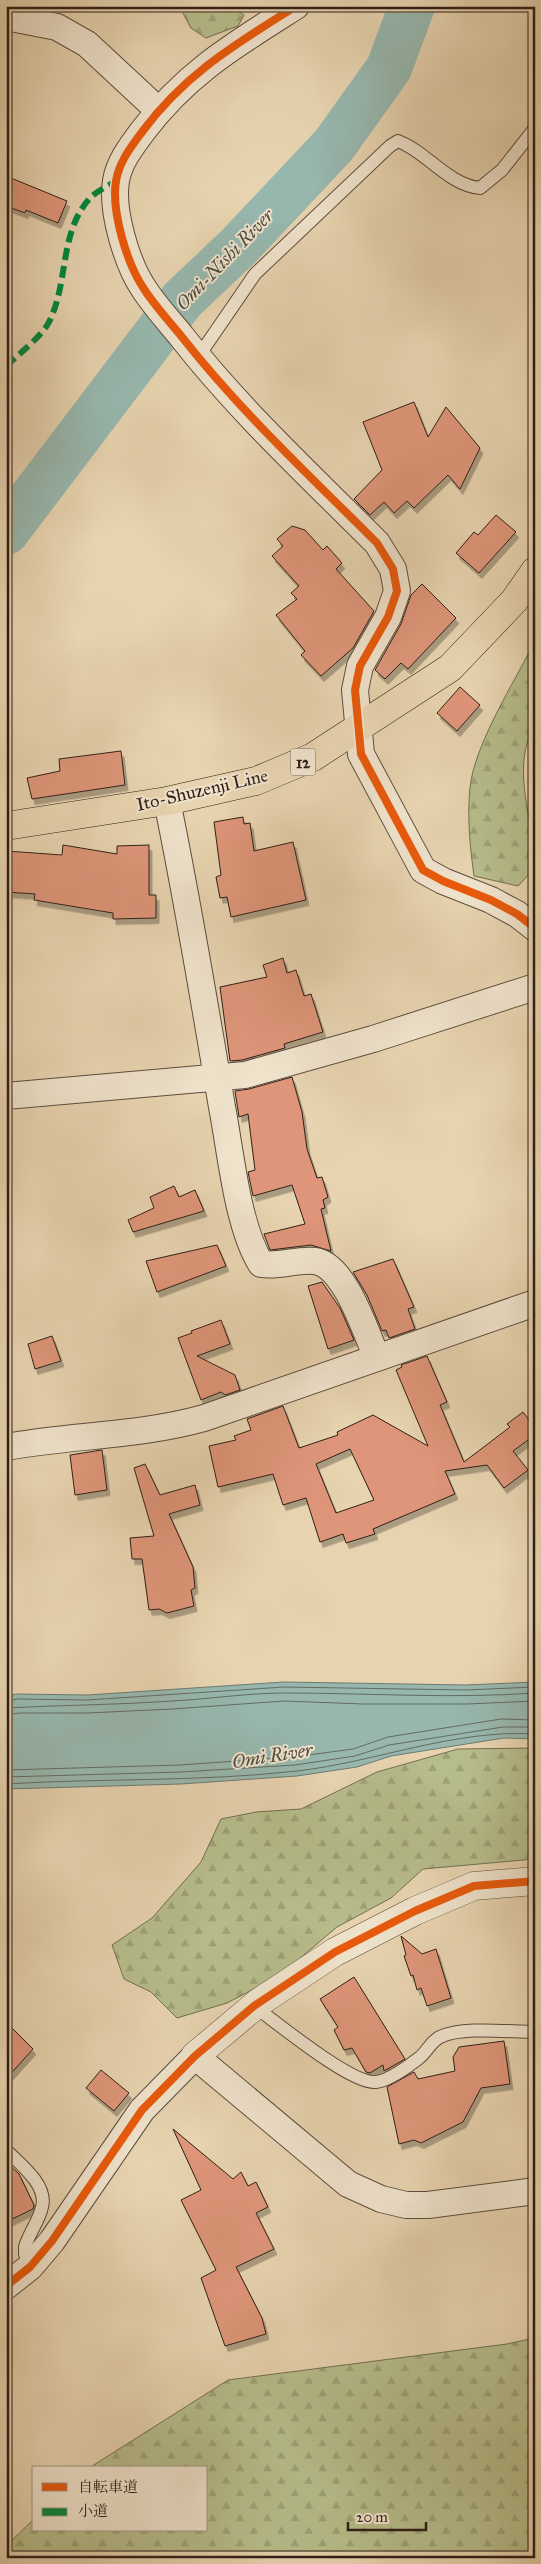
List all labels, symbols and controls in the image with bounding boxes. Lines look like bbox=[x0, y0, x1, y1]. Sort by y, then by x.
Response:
water label: Omi-Nishi River bbox=[170, 203, 279, 315]
road number: 12 bbox=[290, 749, 316, 776]
street label: Ito-Shuzenji Line bbox=[134, 764, 270, 816]
water label: Omi River bbox=[230, 1738, 315, 1773]
legend bbox=[32, 2466, 208, 2532]
text: 自転車道 bbox=[78, 2478, 138, 2496]
scale bar bbox=[348, 2499, 426, 2531]
text: 小道 bbox=[78, 2502, 108, 2520]
text: 20 m bbox=[356, 2508, 388, 2526]

